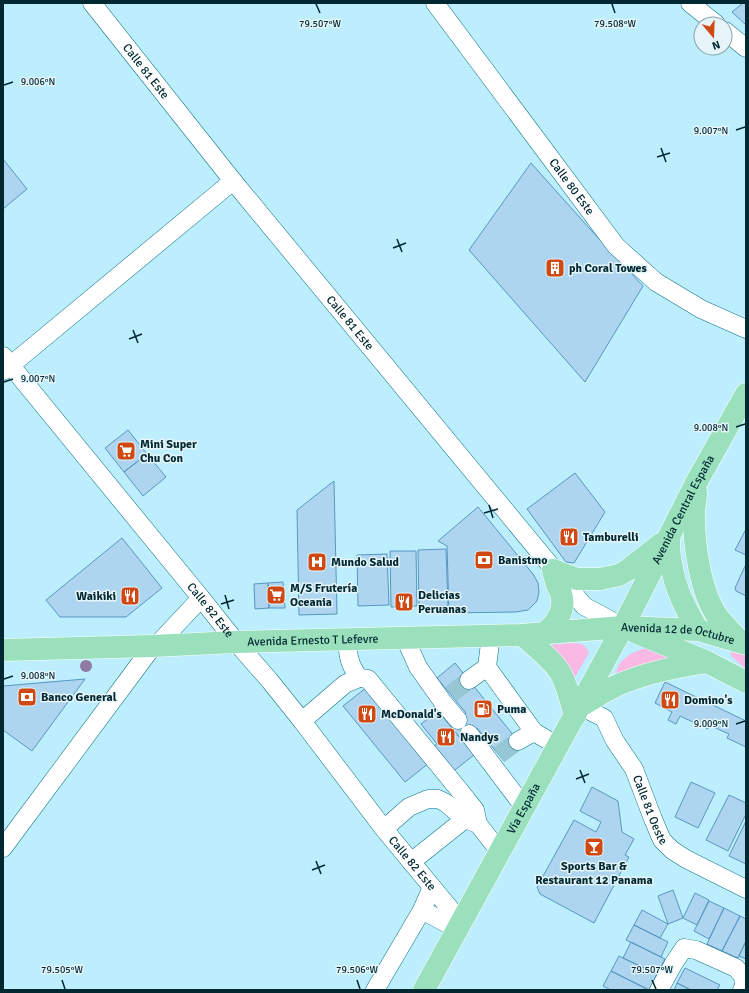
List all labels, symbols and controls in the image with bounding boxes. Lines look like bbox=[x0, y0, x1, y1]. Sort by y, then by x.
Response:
north arrow bbox=[693, 16, 733, 56]
text: 79.507°W bbox=[299, 18, 341, 30]
text: 79.508°W bbox=[594, 18, 636, 30]
text: N bbox=[710, 38, 722, 52]
street label: Calle 81 Este bbox=[119, 40, 173, 102]
text: 9.006°N bbox=[21, 76, 55, 88]
text: 9.007°N bbox=[694, 125, 728, 137]
street label: Calle 80 Este bbox=[546, 156, 598, 218]
building icon: ph Coral Towes bbox=[544, 257, 566, 279]
place label: ph Coral Towes bbox=[569, 261, 648, 276]
street label: Calle 81 Este bbox=[323, 292, 377, 353]
text: 9.007°N bbox=[21, 373, 55, 385]
text: 9.008°N bbox=[694, 422, 728, 434]
place label: Mini Super Chu Con bbox=[140, 437, 197, 466]
supermarket icon: Mini Super Chu Con bbox=[115, 440, 137, 462]
street label: Avenida Central España bbox=[649, 452, 718, 567]
restaurant icon: Tamburelli bbox=[558, 526, 580, 548]
place label: Tamburelli bbox=[583, 530, 639, 545]
bank icon: Banistmo bbox=[473, 549, 495, 571]
hospital icon: Mundo Salud bbox=[306, 551, 328, 573]
place label: Banistmo bbox=[498, 553, 547, 568]
place label: Mundo Salud bbox=[331, 555, 400, 570]
street label: Calle 82 Este bbox=[184, 579, 237, 641]
place label: M/S Frutería Oceania bbox=[290, 581, 357, 610]
supermarket icon: M/S Frutería Oceania bbox=[265, 584, 287, 606]
restaurant icon: Waikiki bbox=[119, 585, 141, 607]
place label: Delicias Peruanas bbox=[418, 588, 467, 617]
place label: Waikiki bbox=[76, 589, 116, 604]
restaurant icon: Delicias Peruanas bbox=[393, 591, 415, 613]
street label: Avenida 12 de Octubre bbox=[621, 619, 736, 648]
street label: Avenida Ernesto T Lefevre bbox=[247, 631, 379, 649]
text: 9.008°N bbox=[21, 670, 55, 682]
bank icon: Banco General bbox=[16, 686, 38, 708]
restaurant icon: Domino's bbox=[659, 689, 681, 711]
place label: Banco General bbox=[41, 690, 117, 705]
place label: Domino's bbox=[684, 693, 733, 708]
fuel station icon: Puma bbox=[472, 698, 494, 720]
place label: Puma bbox=[497, 702, 526, 717]
restaurant icon: McDonald's bbox=[356, 703, 378, 725]
place label: McDonald's bbox=[381, 707, 443, 722]
text: 9.009°N bbox=[694, 718, 728, 730]
restaurant icon: Nandys bbox=[435, 726, 457, 748]
place label: Nandys bbox=[460, 730, 499, 745]
street label: Calle 81 Oeste bbox=[629, 773, 670, 848]
street label: Vía España bbox=[503, 780, 544, 837]
street label: Calle 82 Este bbox=[385, 833, 439, 894]
bar icon: Sports Bar & Restaurant 12 Panama bbox=[583, 836, 605, 858]
place label: Sports Bar & Restaurant 12 Panama bbox=[535, 859, 653, 888]
text: 79.505°W bbox=[41, 964, 83, 976]
text: 79.506°W bbox=[336, 964, 378, 976]
text: 79.507°W bbox=[631, 964, 673, 976]

